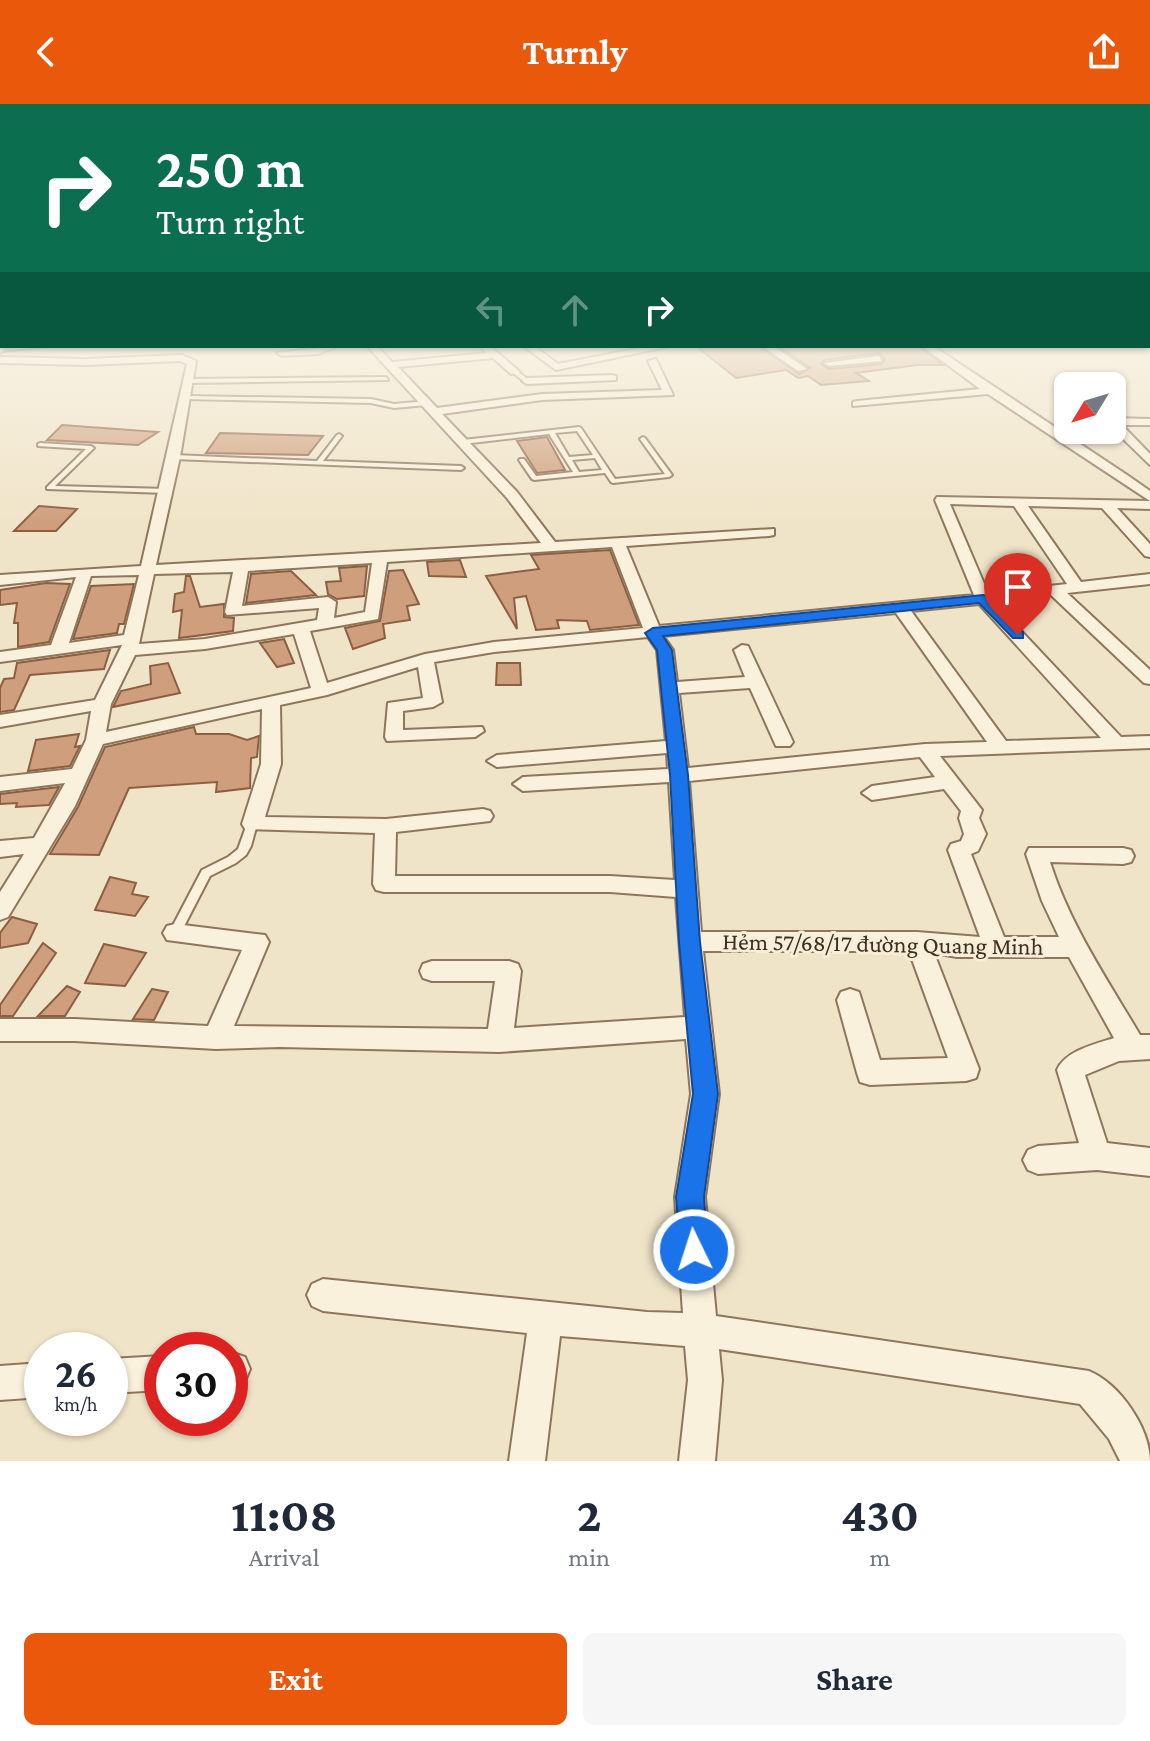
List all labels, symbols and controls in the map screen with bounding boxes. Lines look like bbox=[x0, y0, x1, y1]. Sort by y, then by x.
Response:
icon: back bbox=[24, 30, 68, 74]
icon: share bbox=[1082, 30, 1126, 74]
text: Turnly bbox=[523, 32, 627, 72]
icon: right bbox=[24, 136, 128, 240]
text: 250 m bbox=[156, 137, 304, 199]
text: Turn right bbox=[156, 202, 304, 242]
icon: left bbox=[469, 288, 513, 332]
icon: ahead bbox=[553, 288, 597, 332]
icon: right bbox=[637, 288, 681, 332]
north arrow bbox=[1054, 372, 1126, 444]
map controls bbox=[1054, 372, 1126, 444]
pin bbox=[984, 553, 1052, 635]
icon: arrive bbox=[996, 565, 1040, 609]
street label: Hẻm 57/68/17 đường Quang Minh bbox=[722, 927, 1044, 960]
position arrow bbox=[652, 1208, 736, 1292]
speed limit sign: 30 bbox=[144, 1332, 248, 1436]
text: 26 bbox=[55, 1351, 97, 1396]
text: km/h bbox=[54, 1393, 98, 1415]
text: 11:08 bbox=[231, 1488, 337, 1541]
text: 2 bbox=[577, 1488, 601, 1541]
text: 430 bbox=[841, 1488, 919, 1541]
text: Arrival bbox=[249, 1543, 320, 1572]
text: min bbox=[568, 1543, 610, 1572]
text: m bbox=[870, 1543, 890, 1572]
button: Exit bbox=[24, 1633, 567, 1725]
button: Share bbox=[583, 1633, 1126, 1725]

